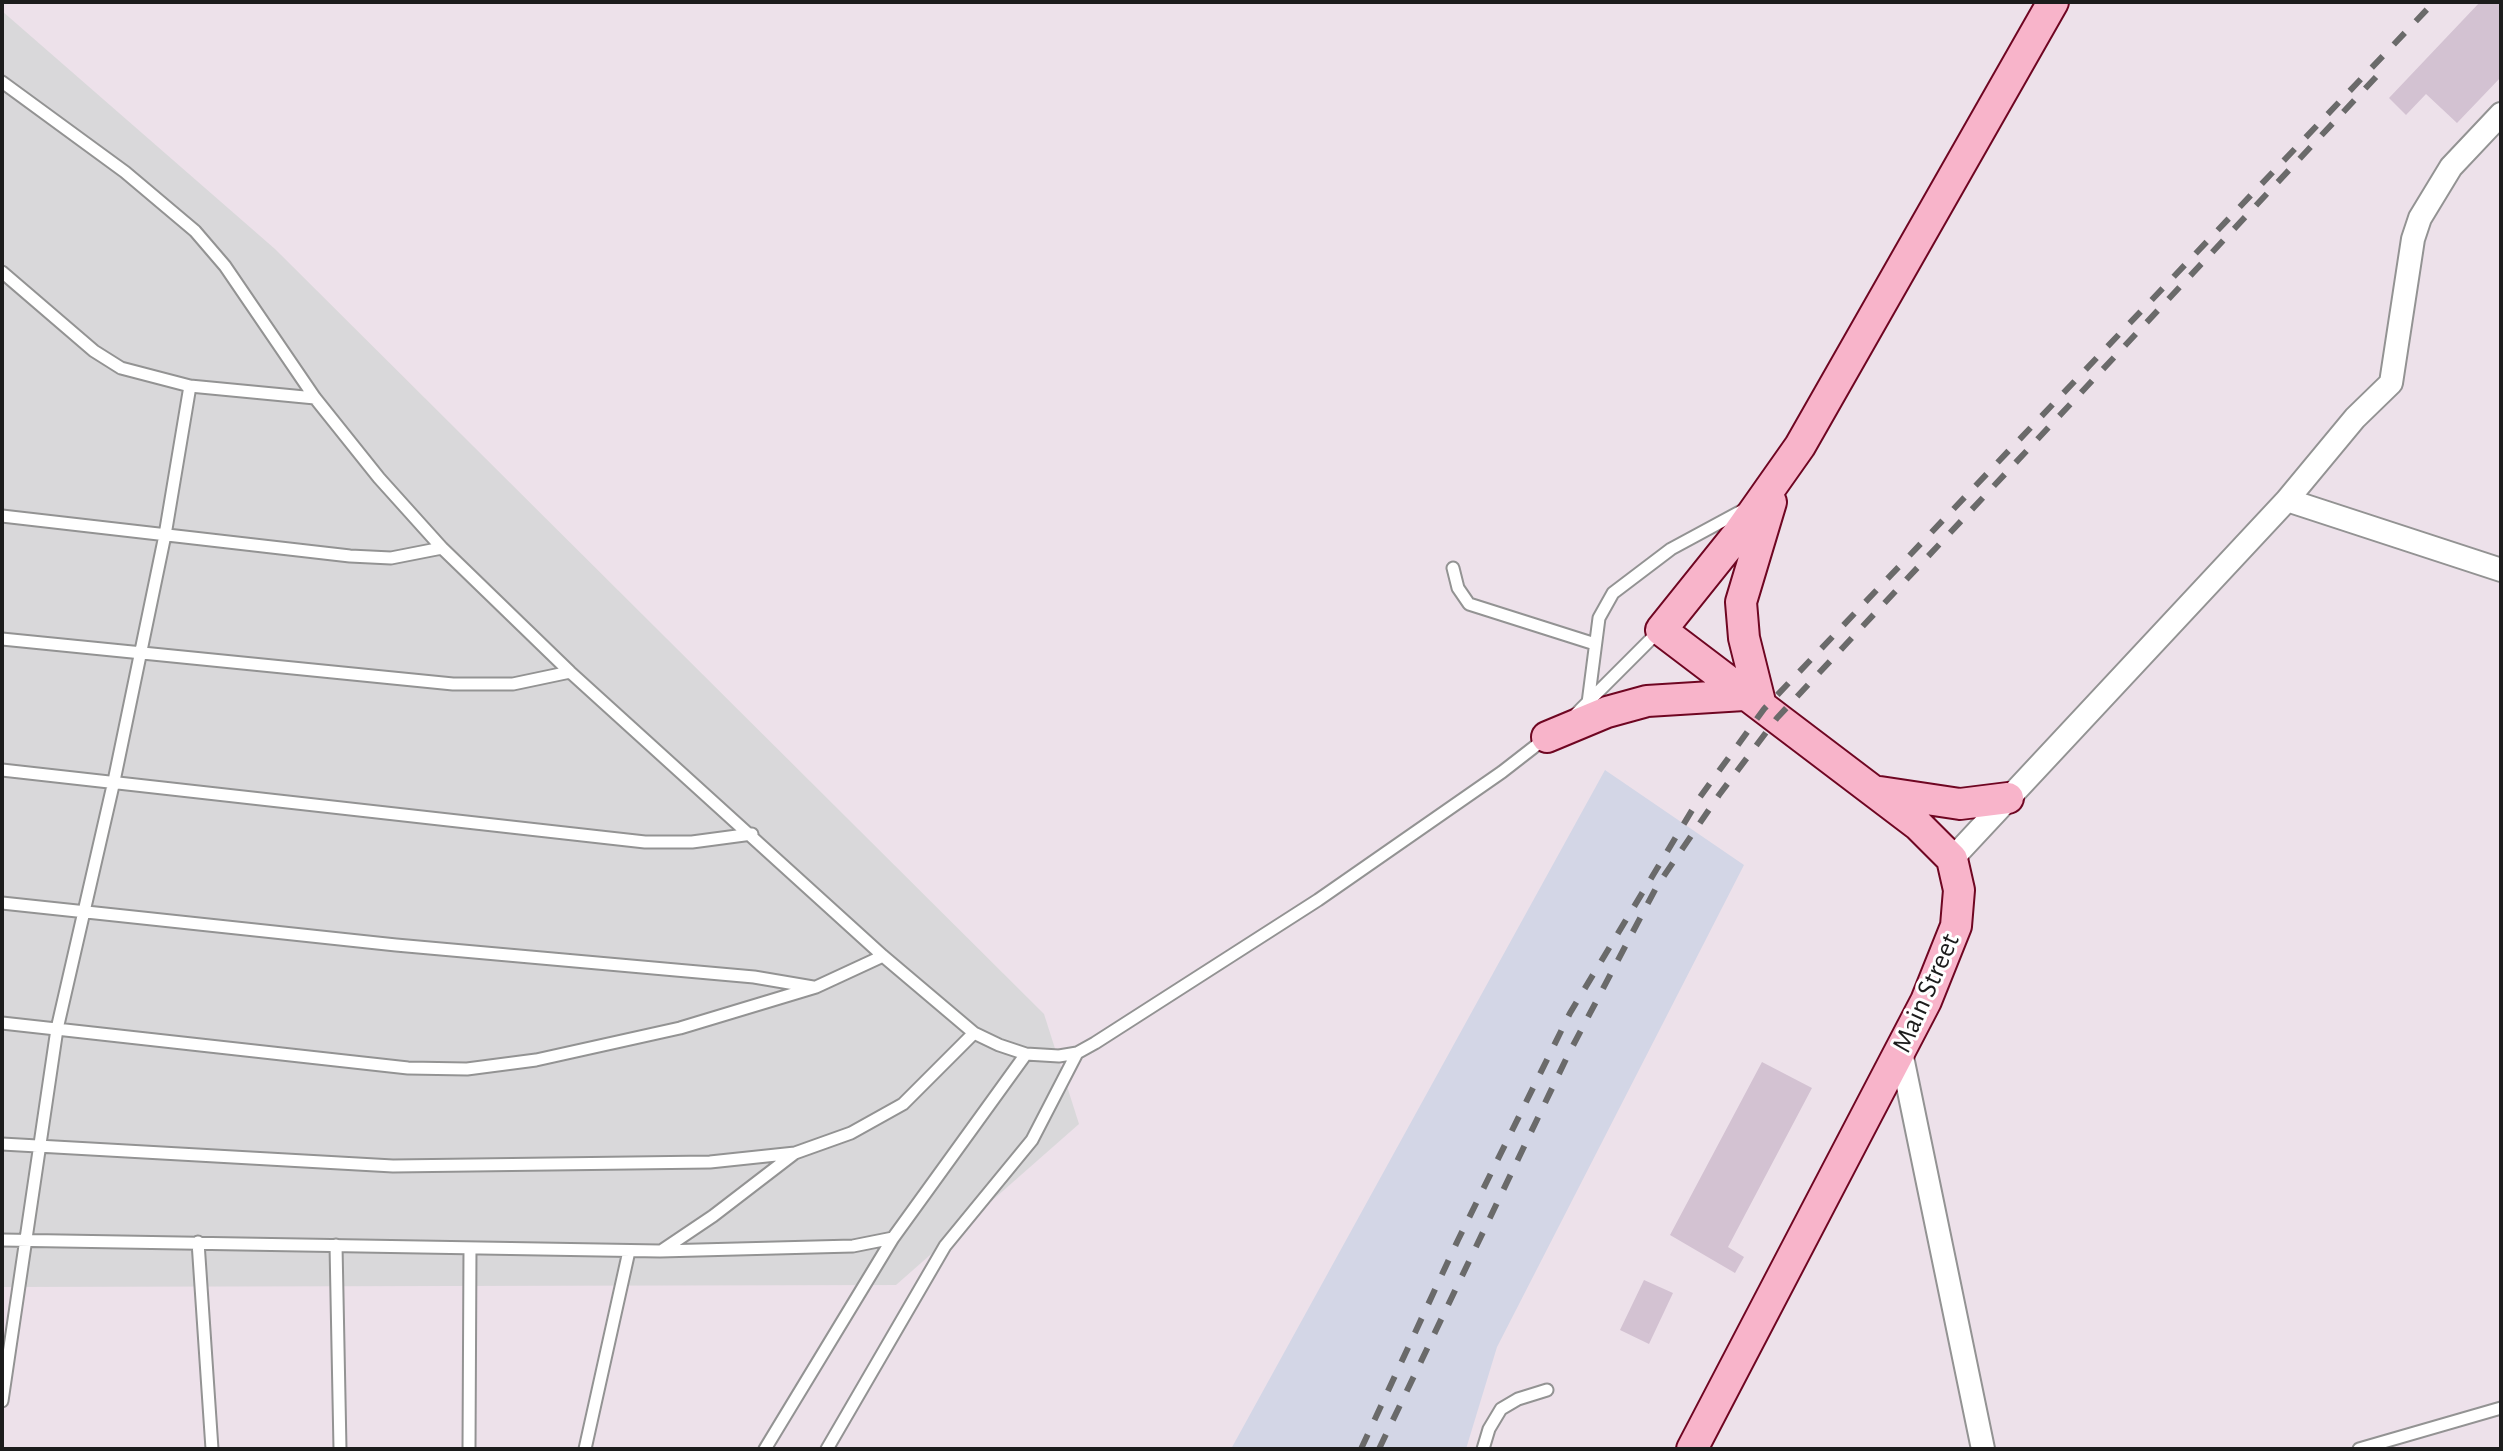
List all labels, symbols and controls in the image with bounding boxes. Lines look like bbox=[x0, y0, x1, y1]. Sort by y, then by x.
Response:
street label: Main Street bbox=[1885, 928, 1967, 1058]

